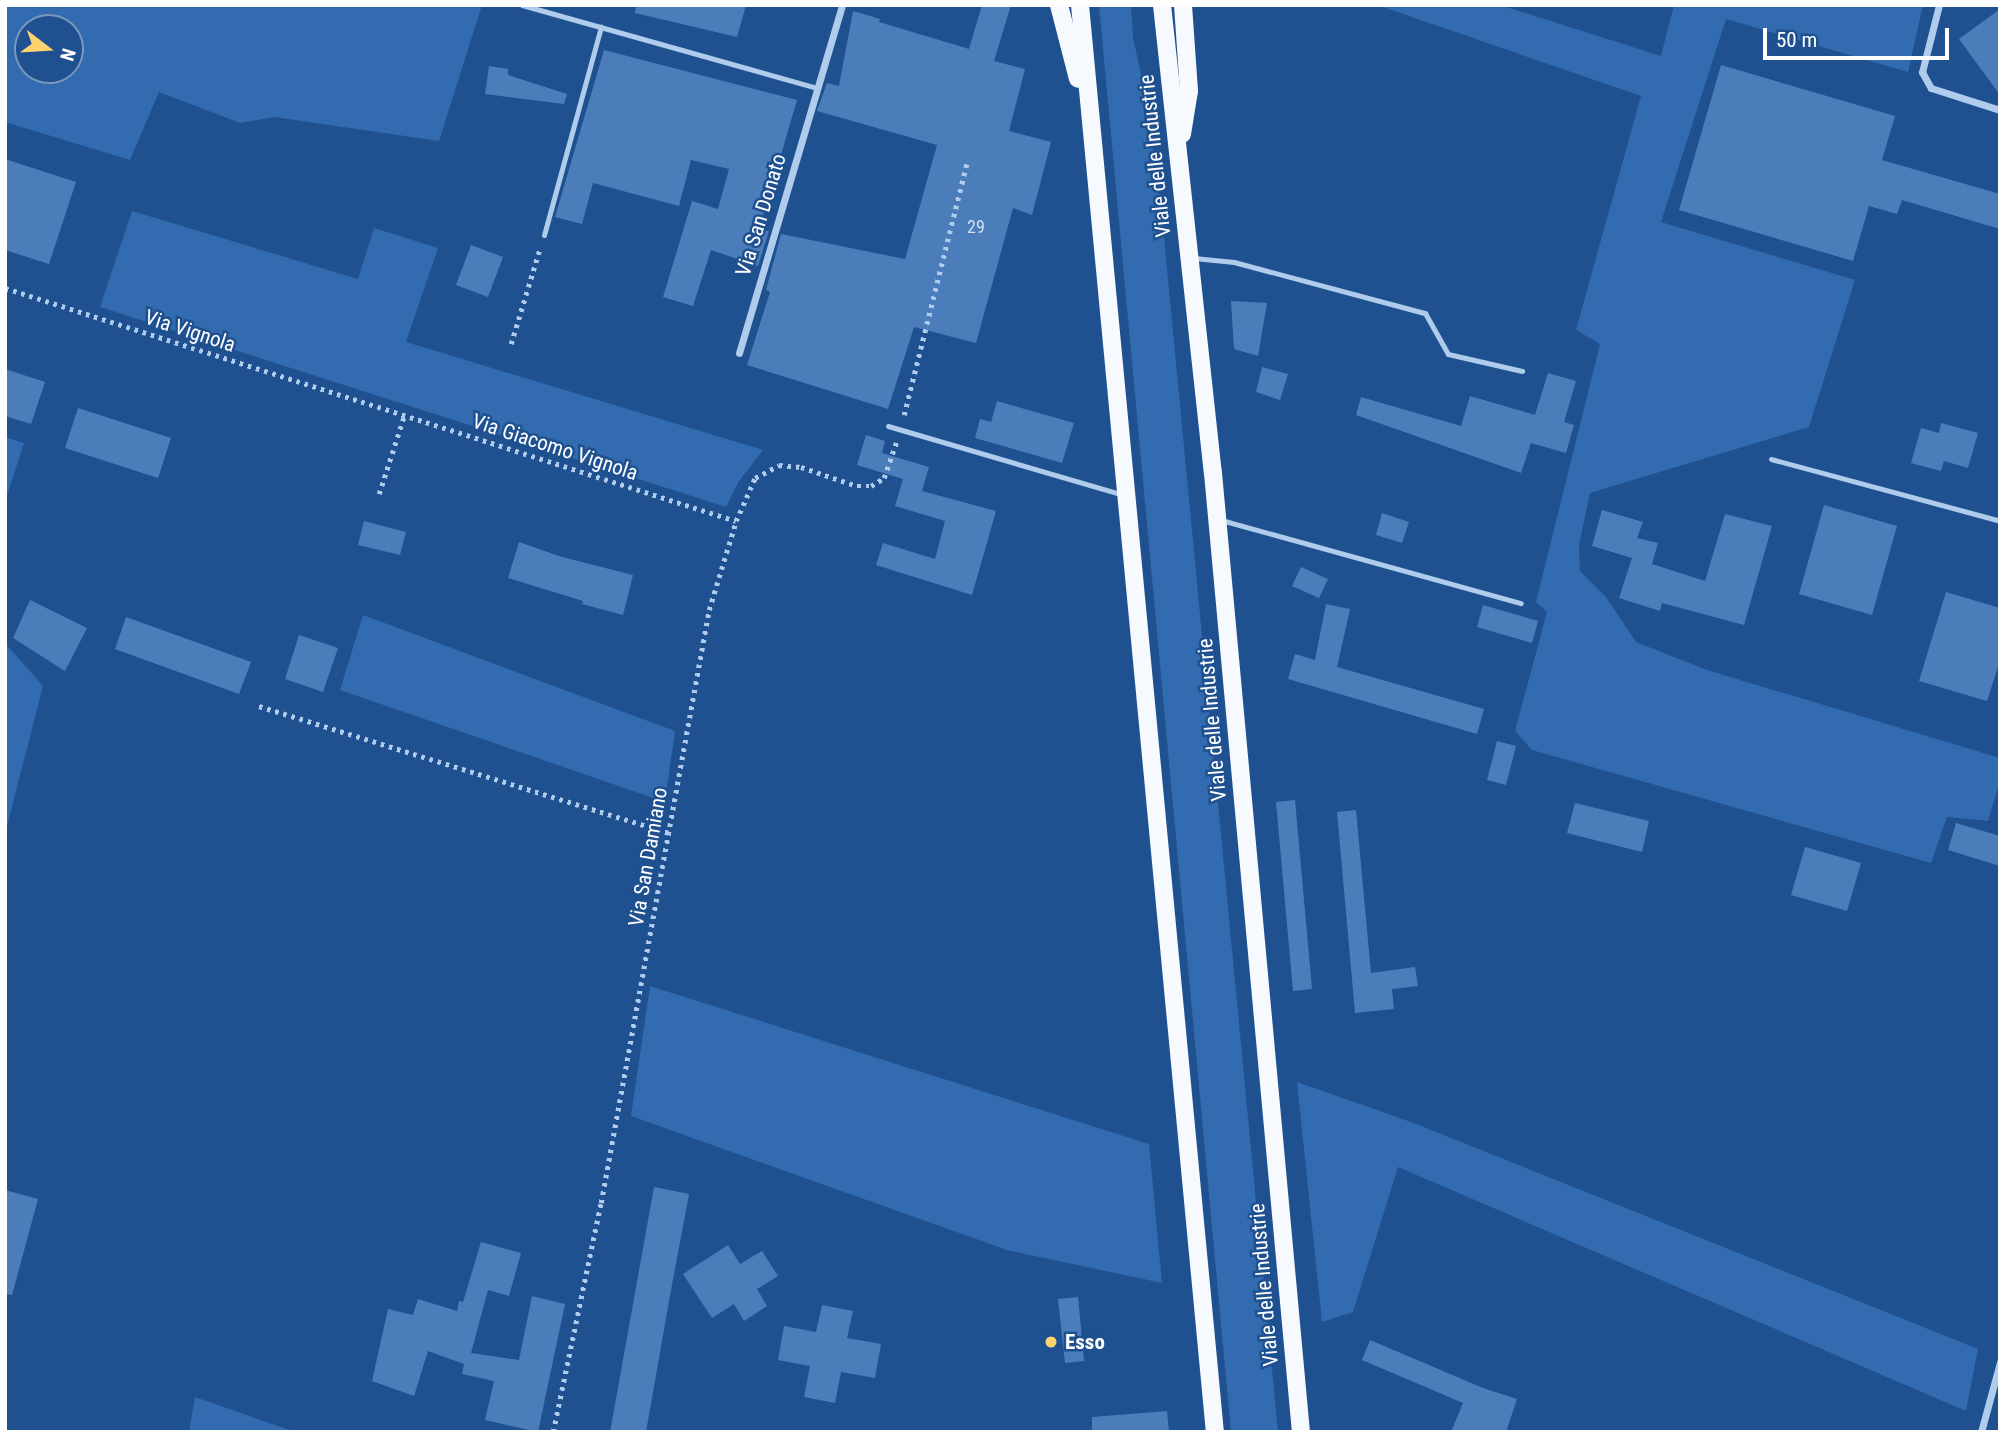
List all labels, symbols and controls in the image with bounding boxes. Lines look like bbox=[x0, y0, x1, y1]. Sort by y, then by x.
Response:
north arrow bbox=[14, 14, 84, 84]
scale bar bbox=[1767, 14, 1952, 58]
text: 50 m bbox=[1776, 28, 1817, 52]
text: N bbox=[55, 46, 80, 64]
street label: Viale delle Industrie bbox=[1134, 73, 1176, 239]
street label: Via San Donato bbox=[730, 151, 792, 279]
house number: 29 bbox=[967, 216, 985, 238]
street label: Via Vignola bbox=[141, 304, 239, 358]
street label: Via Giacomo Vignola bbox=[469, 408, 641, 486]
street label: Viale delle Industrie bbox=[1192, 637, 1232, 803]
street label: Via San Damiano bbox=[623, 785, 673, 929]
street label: Viale delle Industrie bbox=[1244, 1202, 1284, 1368]
place label: Esso bbox=[1065, 1329, 1105, 1355]
marker: Esso bbox=[1043, 1334, 1059, 1350]

